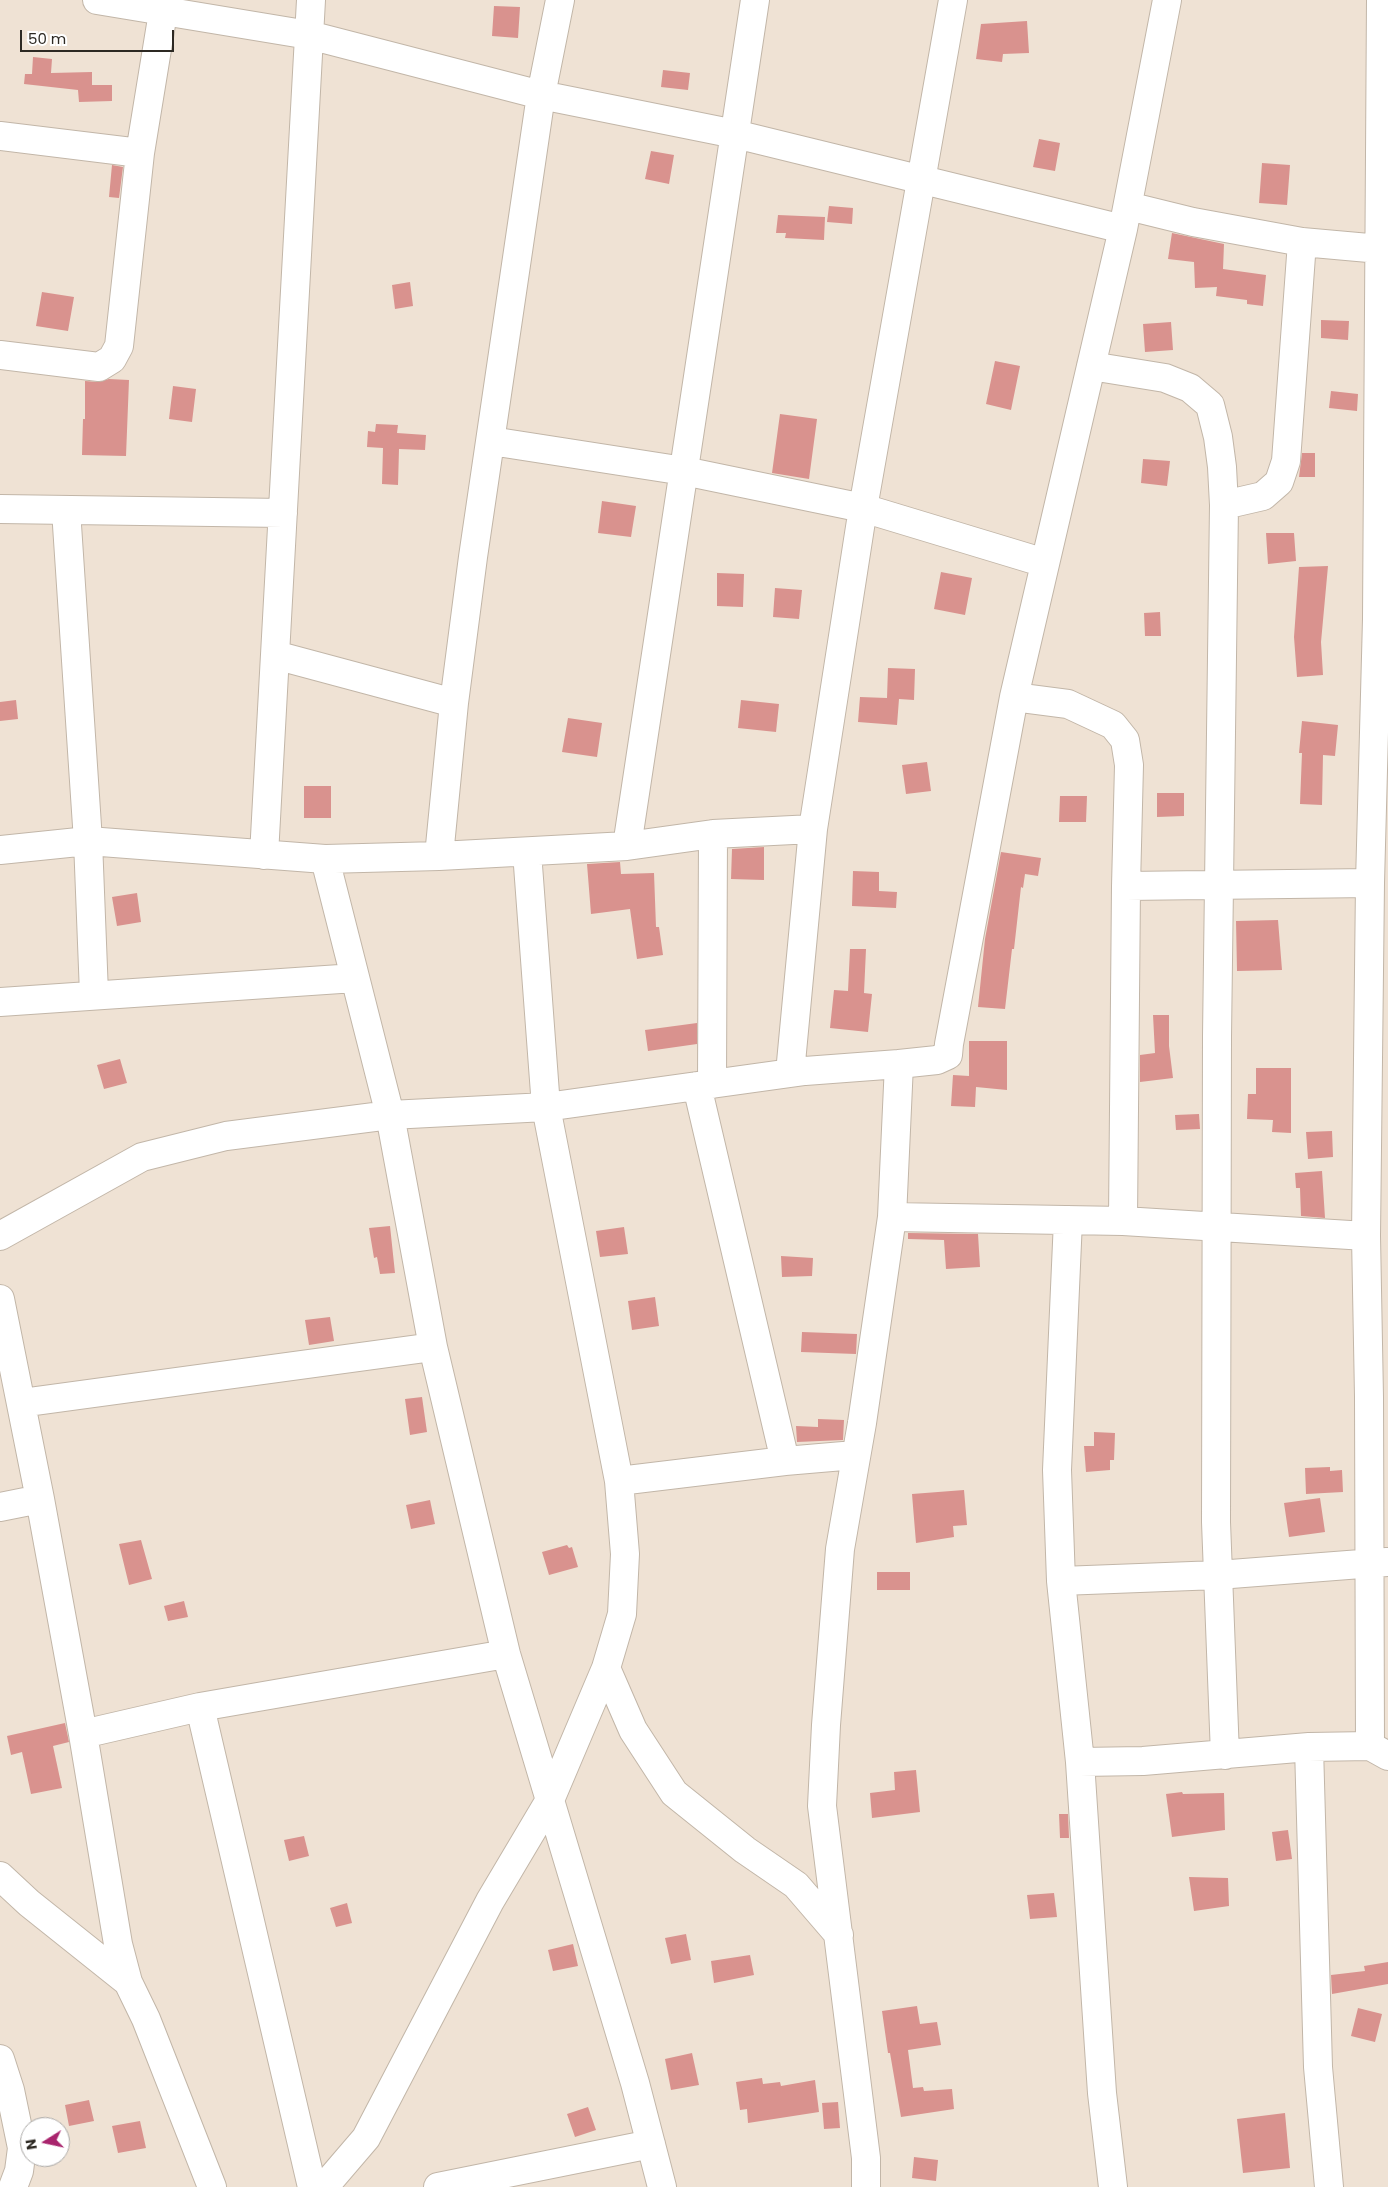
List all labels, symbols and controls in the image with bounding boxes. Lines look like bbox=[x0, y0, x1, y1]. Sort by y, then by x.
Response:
scale bar bbox=[22, 20, 176, 52]
text: 50 m bbox=[28, 28, 66, 49]
north arrow bbox=[20, 2117, 70, 2167]
text: N bbox=[20, 2138, 42, 2151]

